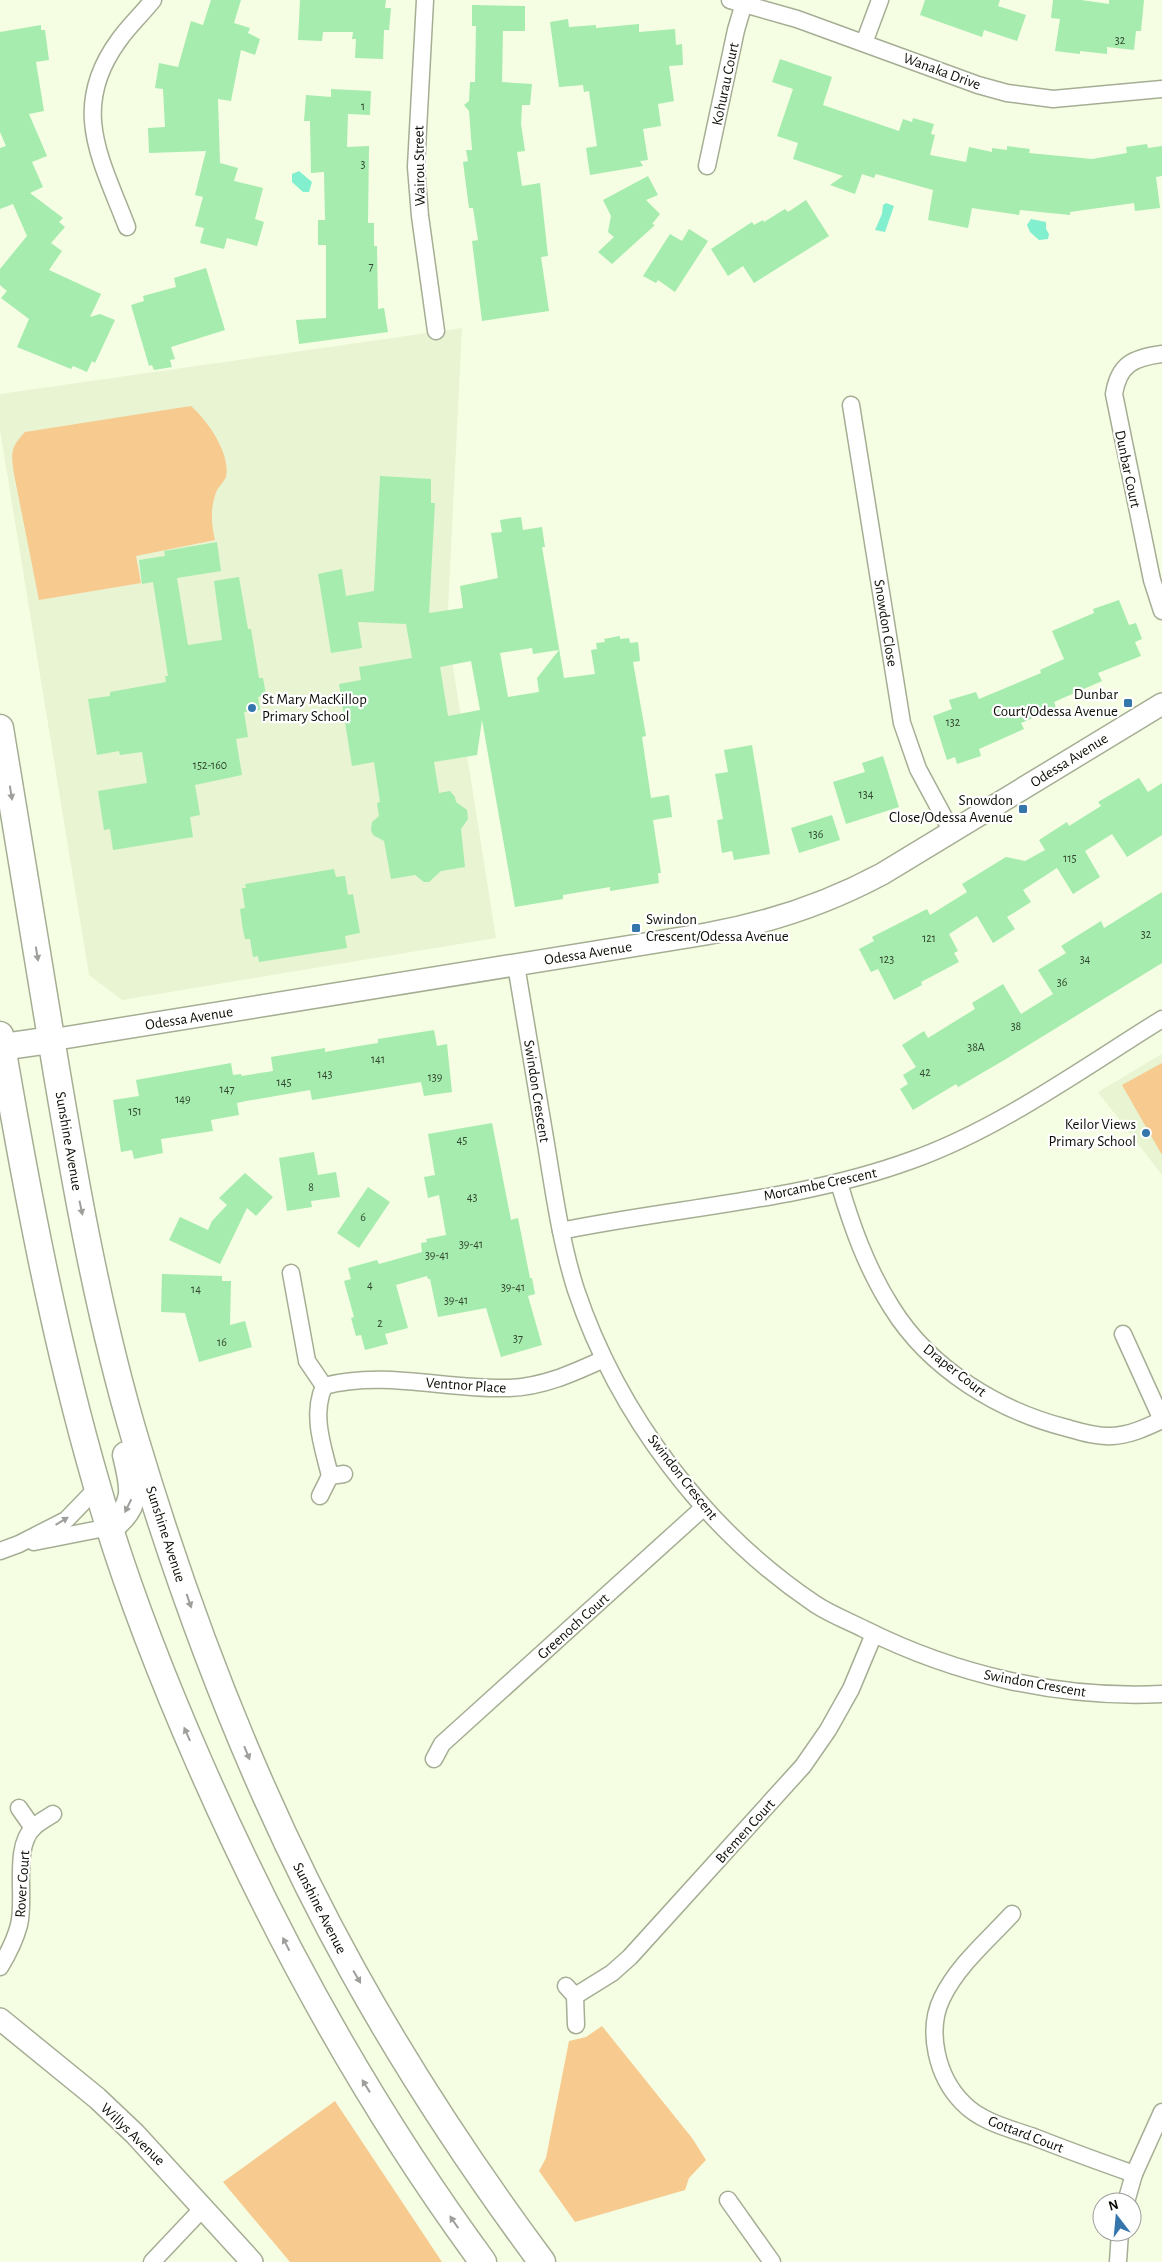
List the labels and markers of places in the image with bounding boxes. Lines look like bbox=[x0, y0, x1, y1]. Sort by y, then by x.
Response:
place label: Dunbar Court/Odessa Avenue bbox=[993, 687, 1118, 719]
place label: St Mary MacKillop Primary School bbox=[262, 692, 367, 724]
marker: Dunbar Court/Odessa Avenue bbox=[1122, 697, 1134, 709]
marker: St Mary MacKillop Primary School bbox=[246, 702, 258, 714]
place label: Snowdon Close/Odessa Avenue bbox=[889, 793, 1013, 825]
marker: Snowdon Close/Odessa Avenue bbox=[1017, 803, 1029, 815]
place label: Swindon Crescent/Odessa Avenue bbox=[646, 912, 789, 944]
marker: Swindon Crescent/Odessa Avenue bbox=[630, 922, 642, 934]
place label: Keilor Views Primary School bbox=[1048, 1117, 1136, 1149]
marker: Keilor Views Primary School bbox=[1140, 1127, 1152, 1139]

